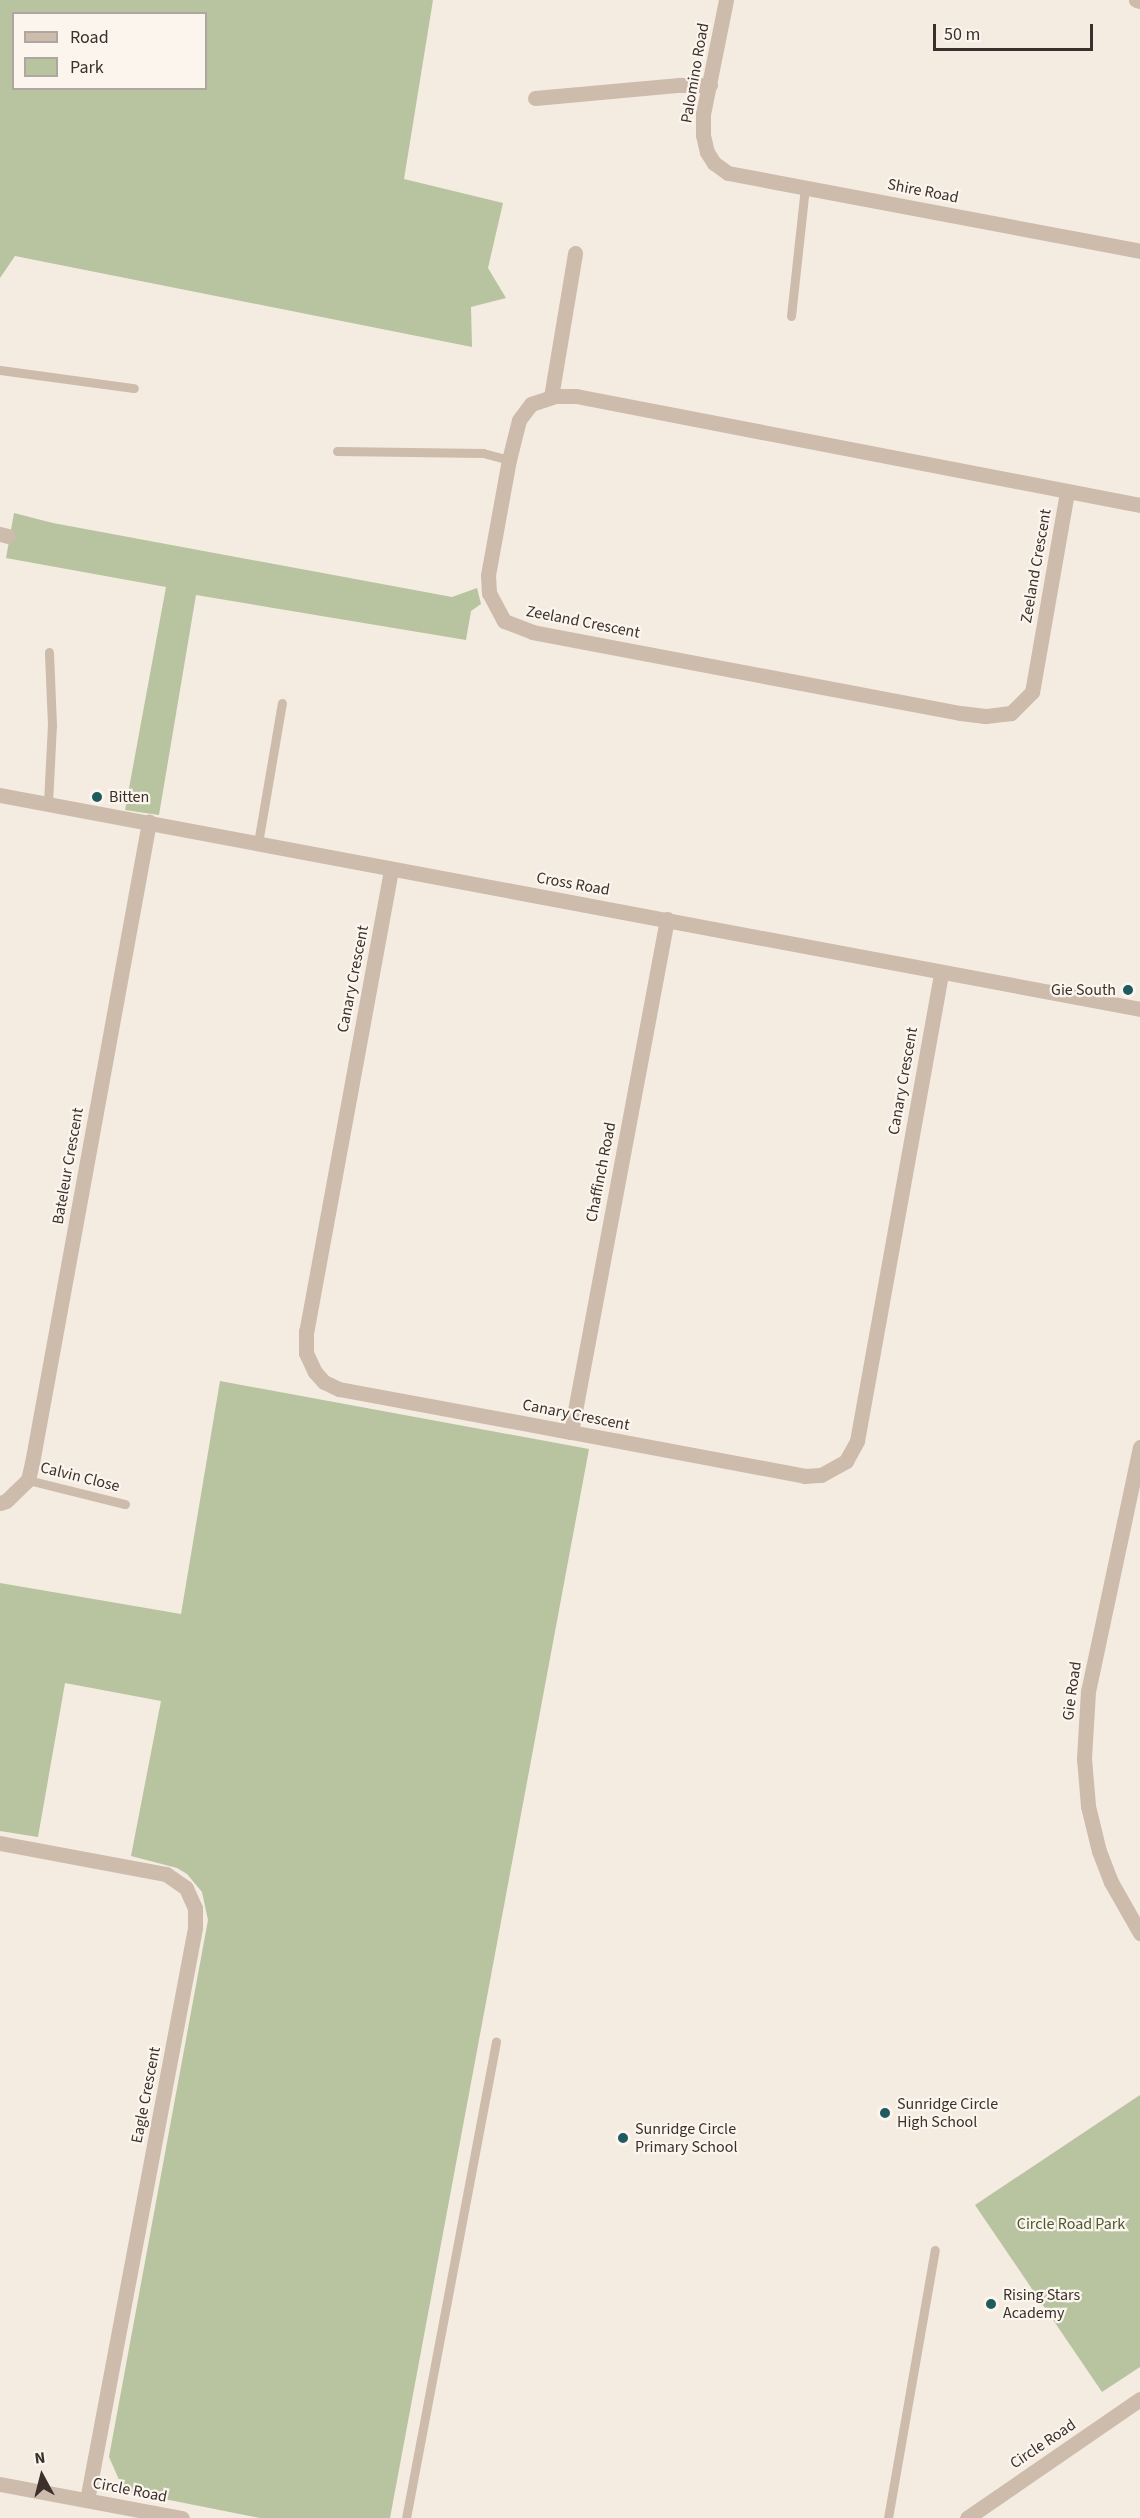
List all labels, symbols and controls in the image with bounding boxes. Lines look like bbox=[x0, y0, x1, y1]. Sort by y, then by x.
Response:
legend bbox=[12, 12, 207, 90]
scale bar bbox=[936, 12, 1096, 50]
street label: Palomino Road bbox=[677, 21, 713, 125]
text: 50 m bbox=[944, 22, 980, 47]
text: Road bbox=[70, 25, 109, 50]
text: Park bbox=[70, 55, 104, 80]
street label: Shire Road bbox=[886, 175, 960, 207]
street label: Zeeland Crescent bbox=[1017, 508, 1055, 624]
street label: Zeeland Crescent bbox=[525, 602, 641, 642]
place label: Bitten bbox=[109, 787, 149, 807]
marker: Bitten bbox=[90, 790, 104, 804]
street label: Cross Road bbox=[535, 868, 611, 900]
street label: Canary Crescent bbox=[333, 924, 373, 1034]
place label: Gie South bbox=[1051, 980, 1116, 1000]
marker: Gie South bbox=[1121, 983, 1135, 997]
street label: Canary Crescent bbox=[884, 1026, 922, 1136]
street label: Bateleur Crescent bbox=[48, 1106, 88, 1226]
street label: Chaffinch Road bbox=[582, 1120, 620, 1224]
street label: Canary Crescent bbox=[521, 1395, 631, 1435]
street label: Calvin Close bbox=[38, 1458, 122, 1496]
street label: Gie Road bbox=[1058, 1660, 1086, 1722]
street label: Eagle Crescent bbox=[127, 2045, 165, 2145]
place label: Sunridge Circle High School bbox=[897, 2094, 998, 2132]
marker: Sunridge Circle High School bbox=[878, 2106, 892, 2120]
place label: Sunridge Circle Primary School bbox=[635, 2119, 737, 2157]
marker: Sunridge Circle Primary School bbox=[616, 2131, 630, 2145]
park label: Circle Road Park bbox=[1017, 2214, 1125, 2234]
place label: Rising Stars Academy bbox=[1003, 2285, 1080, 2323]
marker: Rising Stars Academy bbox=[984, 2297, 998, 2311]
street label: Circle Road bbox=[1006, 2415, 1080, 2473]
north arrow bbox=[12, 2446, 72, 2506]
text: N bbox=[33, 2447, 46, 2470]
street label: Circle Road bbox=[91, 2473, 169, 2507]

